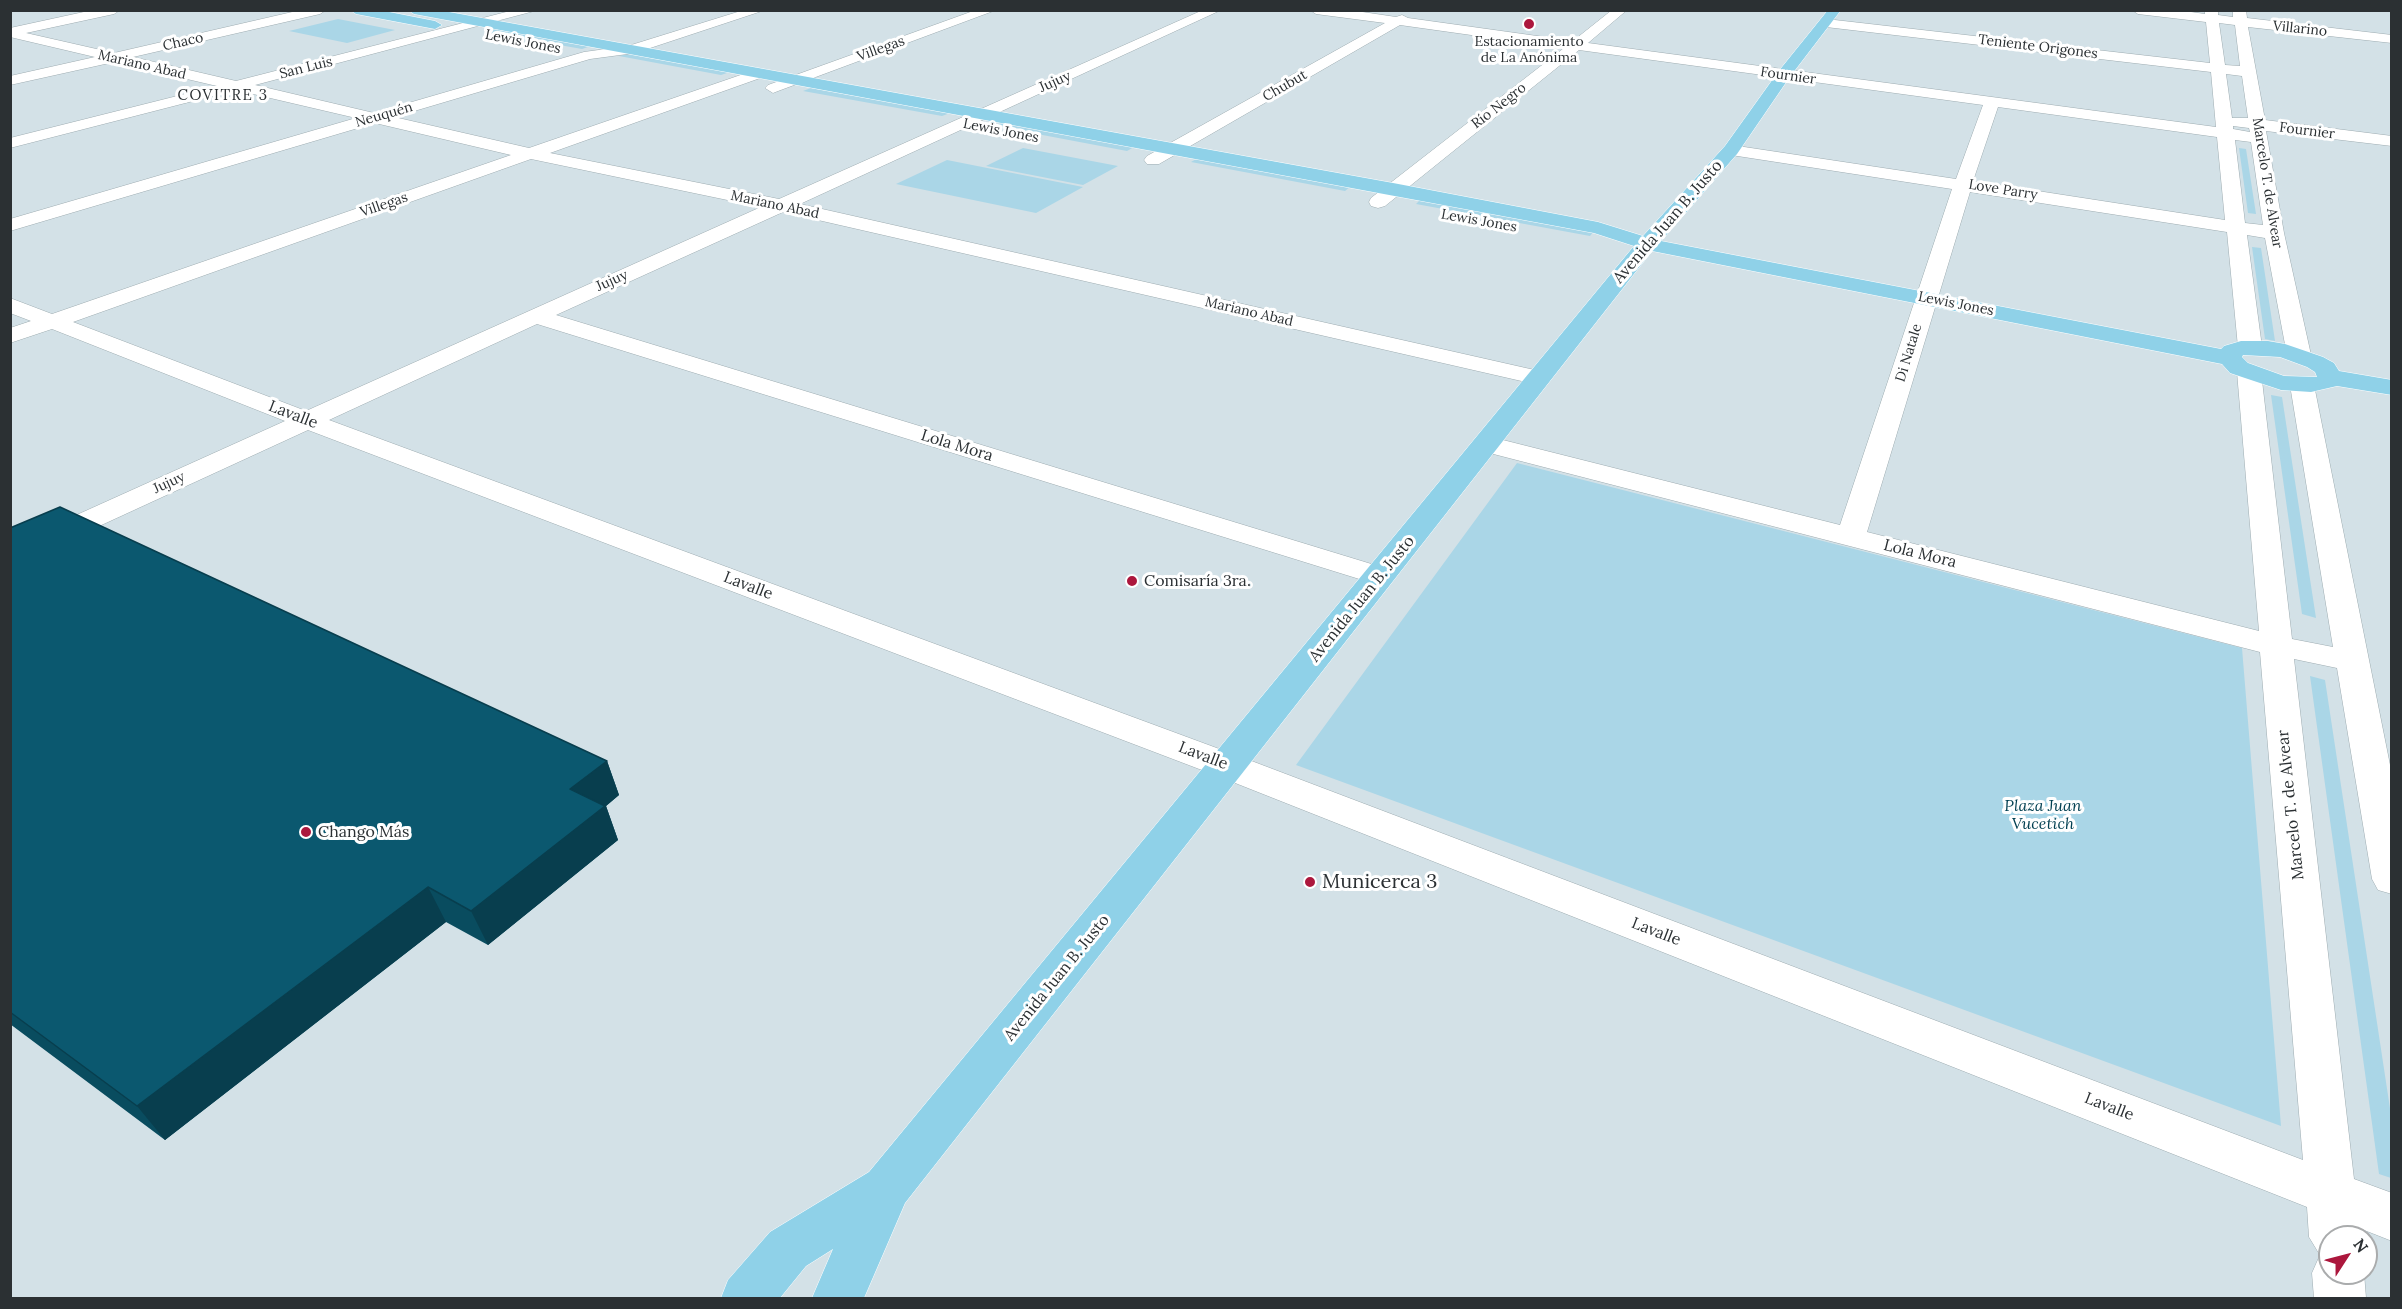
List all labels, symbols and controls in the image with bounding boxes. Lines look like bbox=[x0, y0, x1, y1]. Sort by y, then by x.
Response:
marker: Estacionamiento de La Anónima bbox=[1522, 17, 1536, 31]
street label: Villarino bbox=[2272, 18, 2328, 40]
street label: Lewis Jones bbox=[484, 26, 562, 58]
street label: Chaco bbox=[161, 29, 205, 55]
street label: Teniente Origones bbox=[1977, 31, 2099, 63]
street label: Villegas bbox=[855, 33, 907, 65]
place label: Estacionamiento de La Anónima bbox=[1474, 34, 1584, 66]
street label: Mariano Abad bbox=[96, 47, 188, 83]
street label: San Luis bbox=[278, 53, 334, 83]
street label: Fournier bbox=[1759, 64, 1817, 88]
street label: Chubut bbox=[1260, 67, 1310, 105]
street label: Jujuy bbox=[1037, 68, 1073, 96]
street label: Río Negro bbox=[1468, 79, 1530, 133]
district label: COVITRE 3 bbox=[177, 87, 269, 105]
street label: Neuquén bbox=[353, 99, 415, 131]
street label: Lewis Jones bbox=[962, 115, 1040, 147]
street label: Marcelo T. de Alvear bbox=[2248, 116, 2286, 250]
street label: Fournier bbox=[2278, 119, 2336, 143]
street label: Avenida Juan B. Justo bbox=[1609, 157, 1727, 287]
street label: Love Parry bbox=[1967, 176, 2039, 204]
street label: Mariano Abad bbox=[729, 187, 821, 223]
street label: Villegas bbox=[358, 189, 410, 221]
street label: Lewis Jones bbox=[1440, 206, 1518, 236]
street label: Jujuy bbox=[594, 267, 630, 295]
street label: Lewis Jones bbox=[1917, 288, 1995, 320]
street label: Mariano Abad bbox=[1203, 294, 1295, 330]
street label: Di Natale bbox=[1892, 322, 1926, 384]
street label: Lavalle bbox=[266, 397, 320, 433]
street label: Lola Mora bbox=[919, 426, 995, 466]
street label: Jujuy bbox=[151, 468, 187, 498]
street label: Avenida Juan B. Justo bbox=[1305, 532, 1419, 666]
street label: Lola Mora bbox=[1882, 536, 1958, 572]
street label: Lavalle bbox=[721, 568, 775, 604]
place label: Comisaría 3ra. bbox=[1144, 571, 1251, 591]
marker: Comisaría 3ra. bbox=[1125, 574, 1139, 588]
street label: Marcelo T. de Alvear bbox=[2274, 729, 2308, 881]
street label: Lavalle bbox=[1176, 738, 1230, 774]
park label: Plaza Juan Vucetich bbox=[2004, 796, 2082, 834]
place label: Chango Más bbox=[318, 822, 409, 842]
marker: Chango Más bbox=[299, 825, 313, 839]
place label: Municerca 3 bbox=[1322, 870, 1437, 894]
marker: Municerca 3 bbox=[1303, 875, 1317, 889]
street label: Avenida Juan B. Justo bbox=[1000, 911, 1114, 1045]
street label: Lavalle bbox=[1629, 914, 1683, 950]
street label: Lavalle bbox=[2082, 1089, 2136, 1125]
north arrow bbox=[2318, 1225, 2378, 1285]
text: N bbox=[2349, 1235, 2373, 1256]

